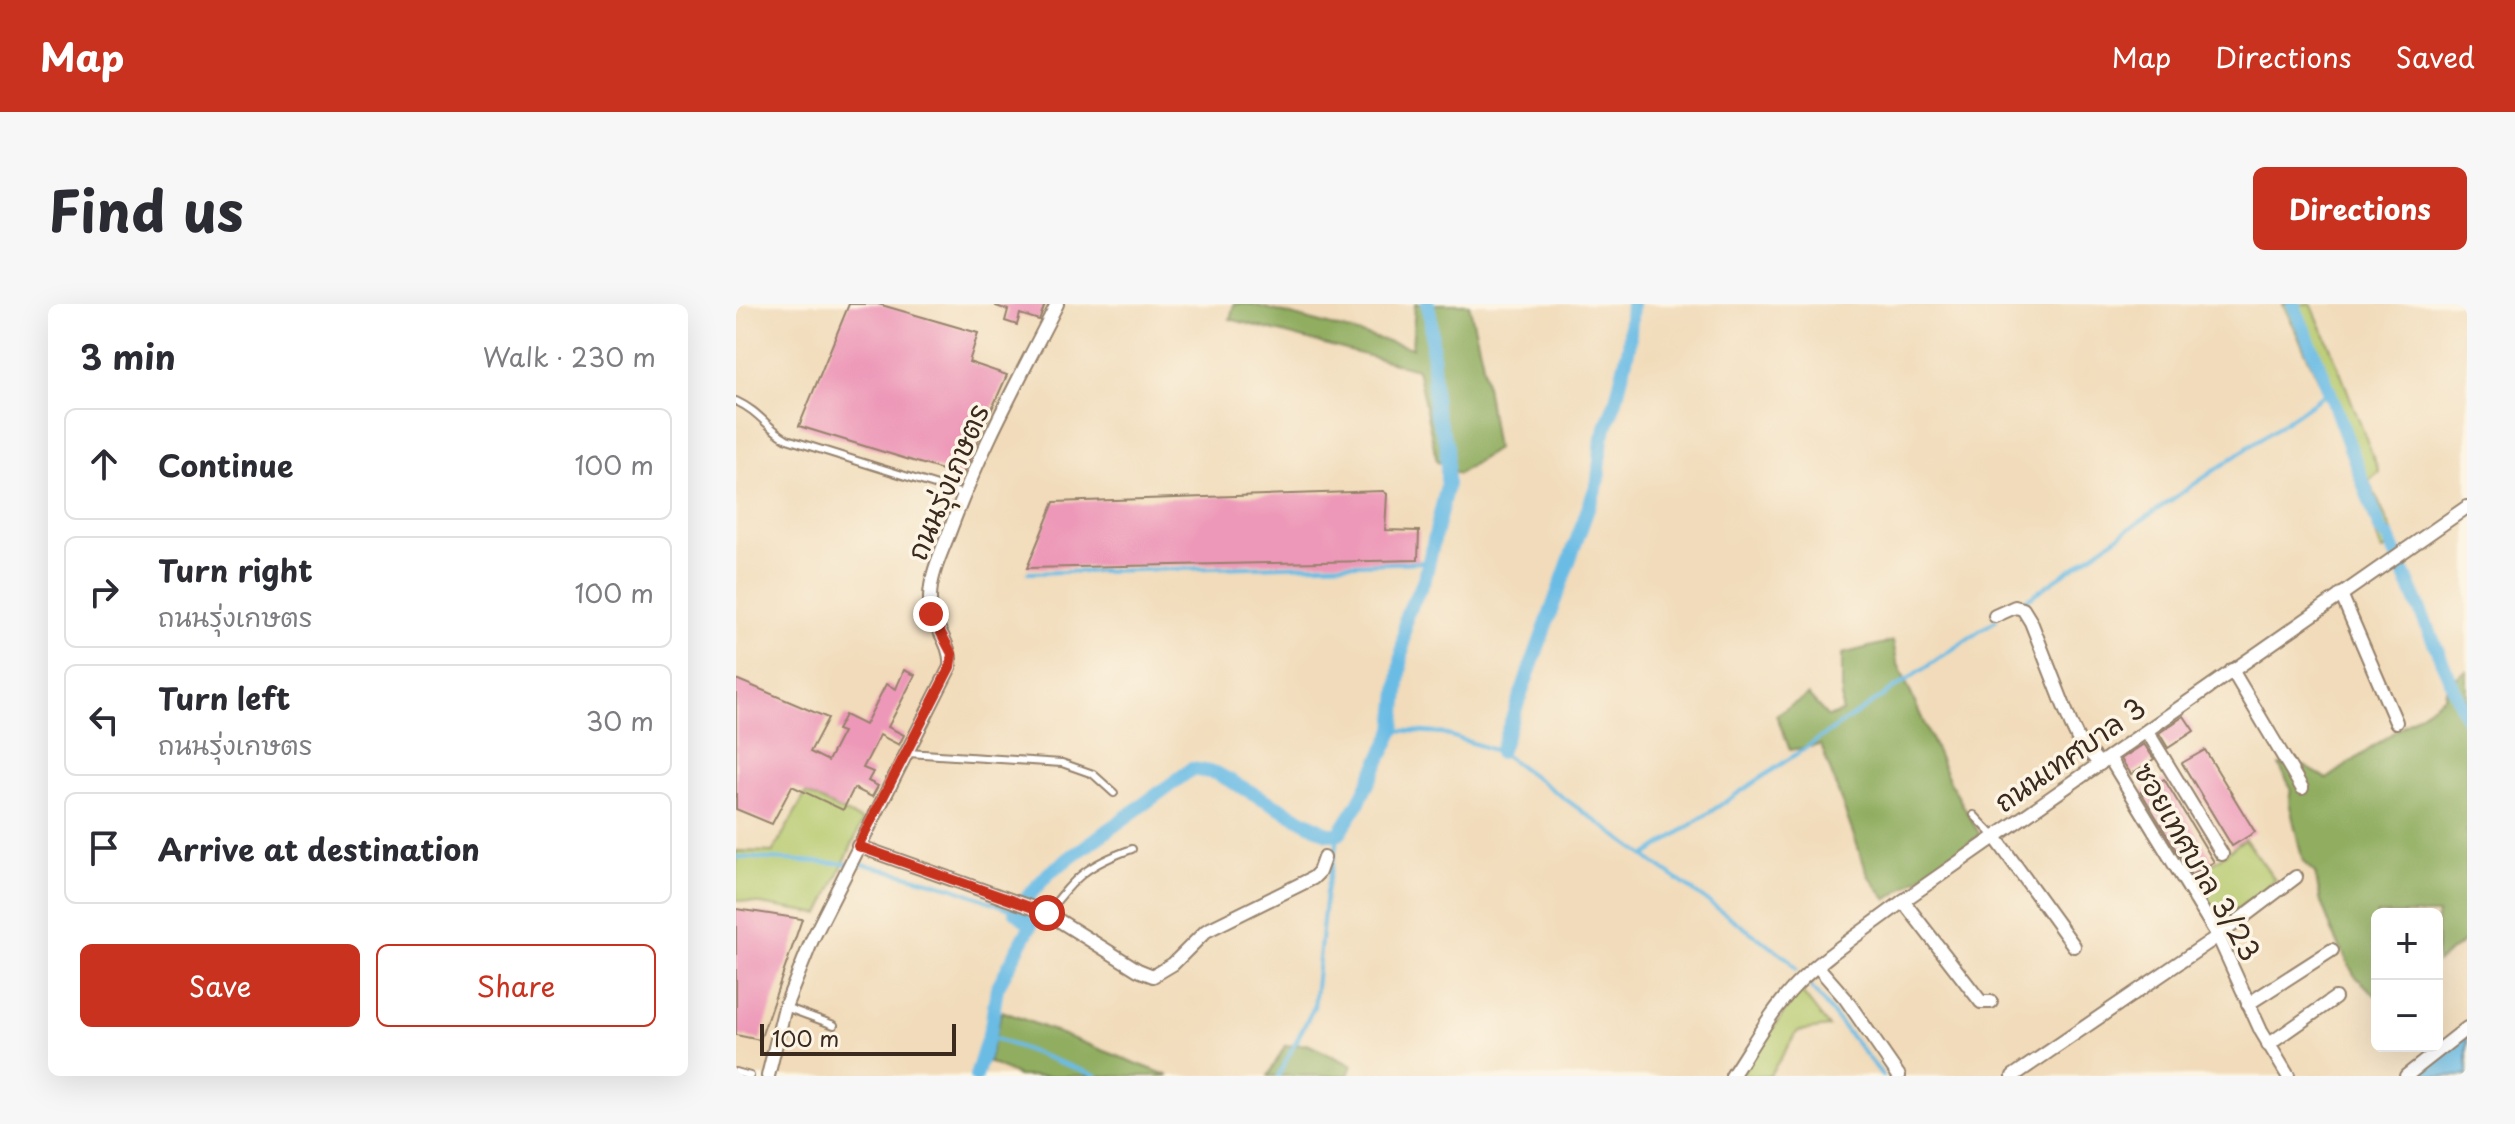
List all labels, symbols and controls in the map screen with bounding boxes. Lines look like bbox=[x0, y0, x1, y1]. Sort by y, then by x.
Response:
text: Map bbox=[40, 28, 124, 85]
text: Map bbox=[2112, 35, 2171, 78]
text: Directions bbox=[2215, 35, 2352, 78]
text: Saved bbox=[2396, 35, 2475, 78]
text: Find us bbox=[48, 166, 244, 251]
button: Directions bbox=[2253, 167, 2467, 250]
text: 3 min bbox=[80, 330, 176, 382]
text: Walk · 230 m bbox=[483, 337, 656, 376]
street label: ถนนรุ่งเกษตร bbox=[894, 396, 1000, 567]
icon: ahead bbox=[82, 442, 126, 486]
text: Continue bbox=[158, 442, 293, 487]
text: 100 m bbox=[574, 445, 654, 484]
text: Turn right bbox=[158, 547, 313, 592]
icon: right bbox=[82, 570, 126, 614]
text: 100 m bbox=[574, 573, 654, 612]
route end bbox=[913, 596, 949, 632]
text: ถนนรุ่งเกษตร bbox=[158, 597, 313, 636]
text: Turn left bbox=[158, 675, 290, 720]
street label: ถนนเทศบาล 3 bbox=[1985, 686, 2154, 822]
icon: left bbox=[82, 698, 126, 742]
text: 30 m bbox=[586, 701, 654, 740]
text: ถนนรุ่งเกษตร bbox=[158, 725, 313, 764]
street label: ซอยเทศบาล 3/23 bbox=[2124, 754, 2273, 968]
icon: arrive bbox=[82, 826, 126, 870]
text: Arrive at destination bbox=[158, 826, 480, 871]
route start bbox=[1029, 895, 1065, 931]
map controls bbox=[2371, 908, 2443, 1052]
button: + bbox=[2371, 908, 2443, 980]
button: Save bbox=[80, 944, 360, 1027]
button: Share bbox=[376, 944, 656, 1027]
button: − bbox=[2371, 980, 2443, 1052]
scale bar bbox=[760, 1020, 956, 1056]
text: 100 m bbox=[772, 1021, 839, 1054]

